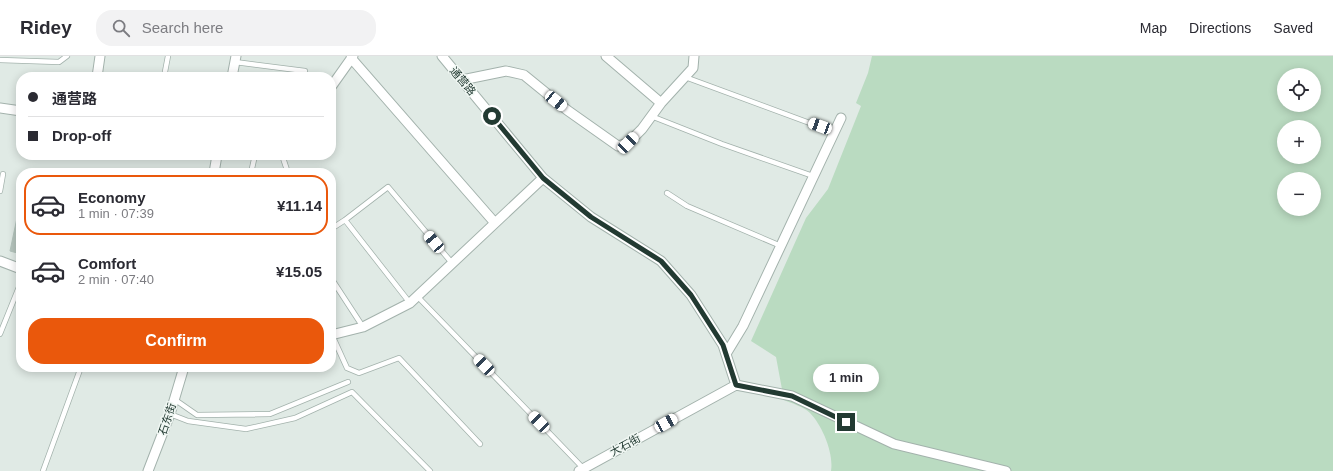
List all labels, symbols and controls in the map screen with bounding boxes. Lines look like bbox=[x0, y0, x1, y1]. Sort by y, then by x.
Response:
search box bbox=[96, 10, 376, 46]
text: Ridey bbox=[20, 17, 72, 38]
icon: search bbox=[110, 17, 132, 39]
text: Search here bbox=[142, 19, 223, 36]
text: Map bbox=[1140, 20, 1167, 36]
text: Directions bbox=[1189, 20, 1251, 36]
text: Saved bbox=[1273, 20, 1313, 36]
street label: 通营路 bbox=[448, 65, 478, 97]
map controls bbox=[1277, 68, 1321, 216]
button: locate bbox=[1277, 68, 1321, 112]
car bbox=[543, 89, 569, 113]
text: 通营路 bbox=[52, 90, 97, 107]
route start bbox=[483, 107, 501, 125]
car bbox=[807, 116, 833, 136]
button: + bbox=[1277, 120, 1321, 164]
text: Drop-off bbox=[52, 127, 111, 144]
car bbox=[615, 130, 641, 156]
button: − bbox=[1277, 172, 1321, 216]
icon: car bbox=[30, 187, 66, 223]
text: Economy bbox=[78, 189, 146, 206]
text: ¥11.14 bbox=[277, 197, 322, 214]
text: 1 min · 07:39 bbox=[78, 206, 154, 221]
car bbox=[422, 229, 446, 255]
icon: car bbox=[30, 253, 66, 289]
text: Comfort bbox=[78, 255, 136, 272]
text: ¥15.05 bbox=[276, 263, 322, 280]
text: 2 min · 07:40 bbox=[78, 272, 154, 287]
button: Confirm bbox=[28, 318, 324, 364]
car bbox=[471, 352, 497, 378]
callout: 1 min bbox=[813, 364, 879, 392]
text: 1 min bbox=[829, 370, 863, 385]
street label: 石东街 bbox=[156, 401, 178, 437]
car bbox=[526, 409, 552, 435]
car bbox=[653, 412, 679, 434]
route end bbox=[837, 413, 855, 431]
street label: 大石街 bbox=[608, 432, 642, 458]

